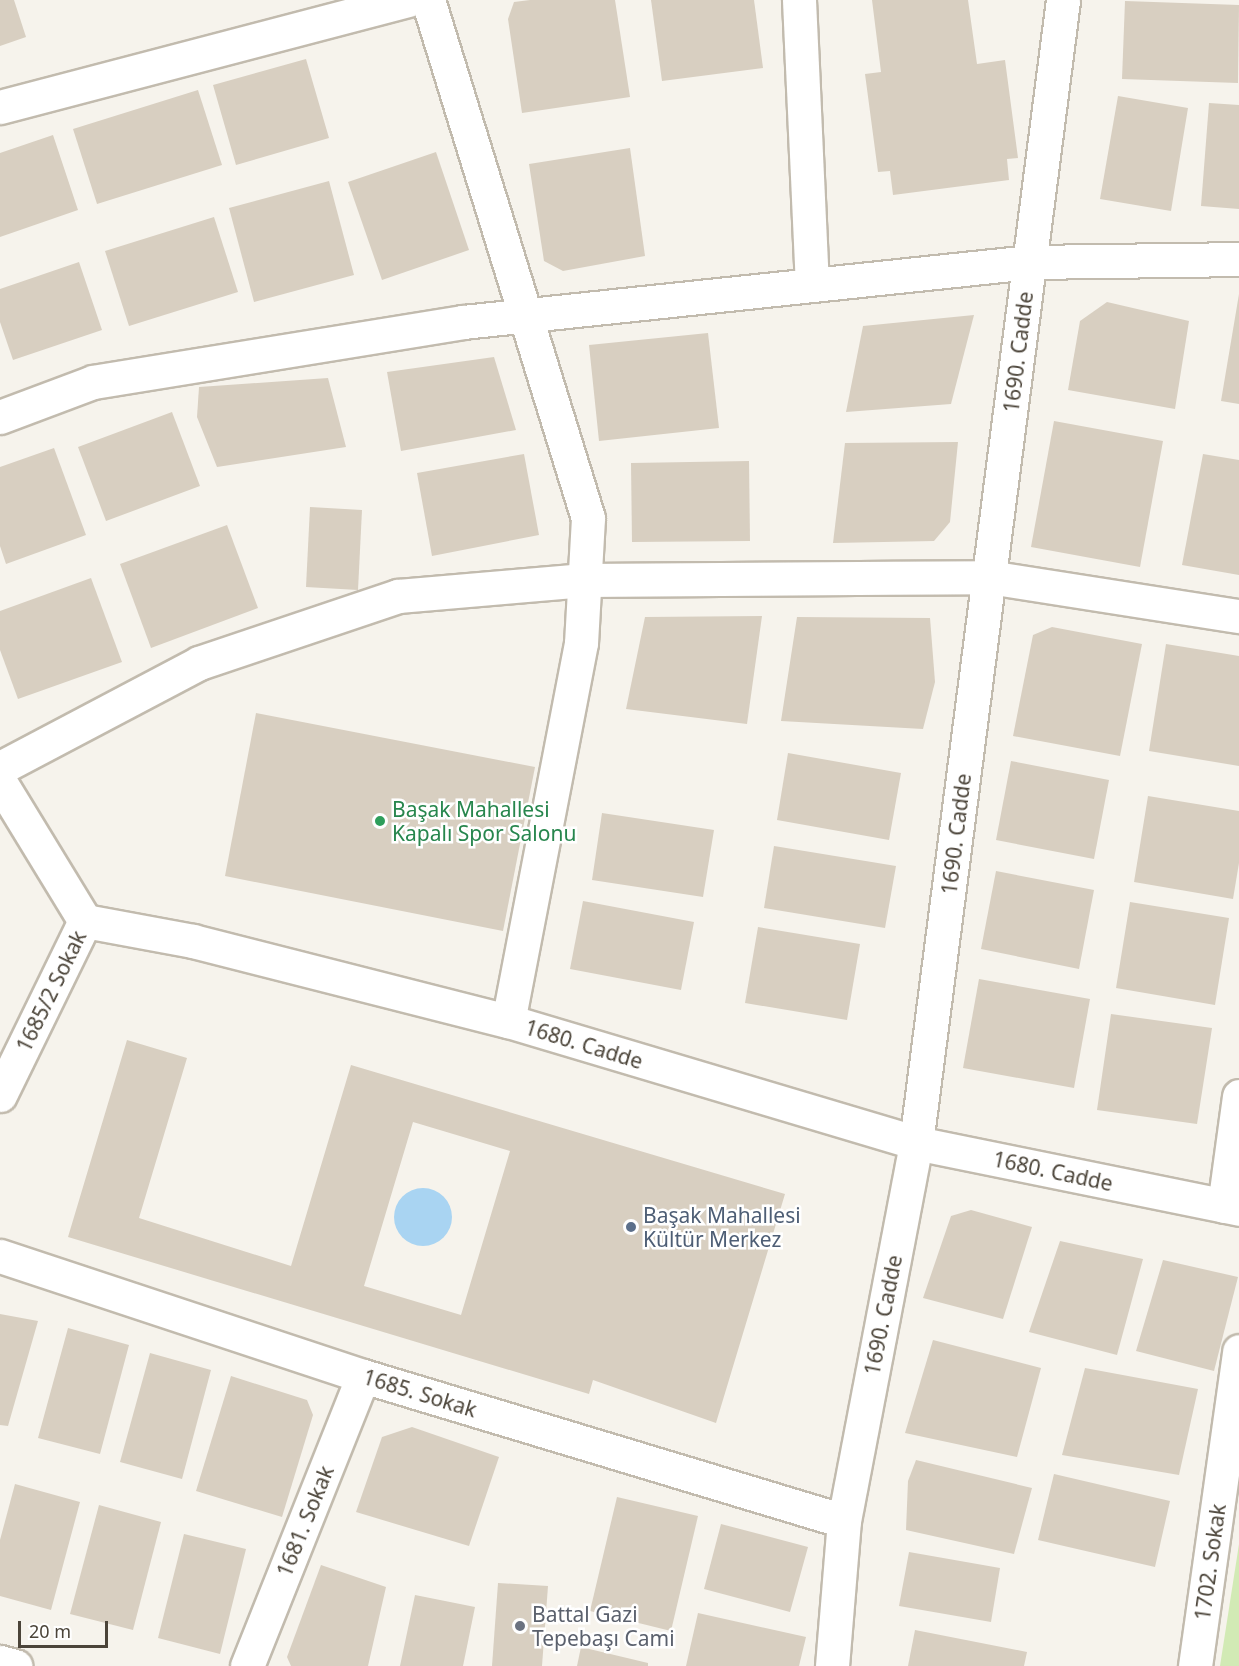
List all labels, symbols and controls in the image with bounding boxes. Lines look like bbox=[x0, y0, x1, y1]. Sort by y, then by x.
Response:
street label: 1690. Cadde bbox=[998, 290, 1038, 414]
street label: 1690. Cadde bbox=[936, 772, 976, 896]
place label: Başak Mahallesi Kapalı Spor Salonu bbox=[392, 796, 576, 846]
marker: Başak Mahallesi Kapalı Spor Salonu bbox=[373, 814, 387, 828]
street label: 1685/2 Sokak bbox=[11, 926, 91, 1056]
street label: 1680. Cadde bbox=[522, 1014, 646, 1074]
street label: 1680. Cadde bbox=[991, 1146, 1115, 1196]
place label: Başak Mahallesi Kültür Merkez bbox=[643, 1202, 801, 1252]
marker: Başak Mahallesi Kültür Merkez bbox=[624, 1220, 638, 1234]
street label: 1690. Cadde bbox=[859, 1253, 907, 1377]
street label: 1685. Sokak bbox=[360, 1364, 480, 1422]
street label: 1681. Sokak bbox=[271, 1462, 339, 1580]
street label: 1702. Sokak bbox=[1189, 1502, 1231, 1622]
place label: Battal Gazi Tepebaşı Cami bbox=[532, 1601, 675, 1651]
scale bar bbox=[21, 1609, 111, 1647]
text: 20 m bbox=[29, 1619, 71, 1643]
marker: Battal Gazi Tepebaşı Cami bbox=[513, 1619, 527, 1633]

